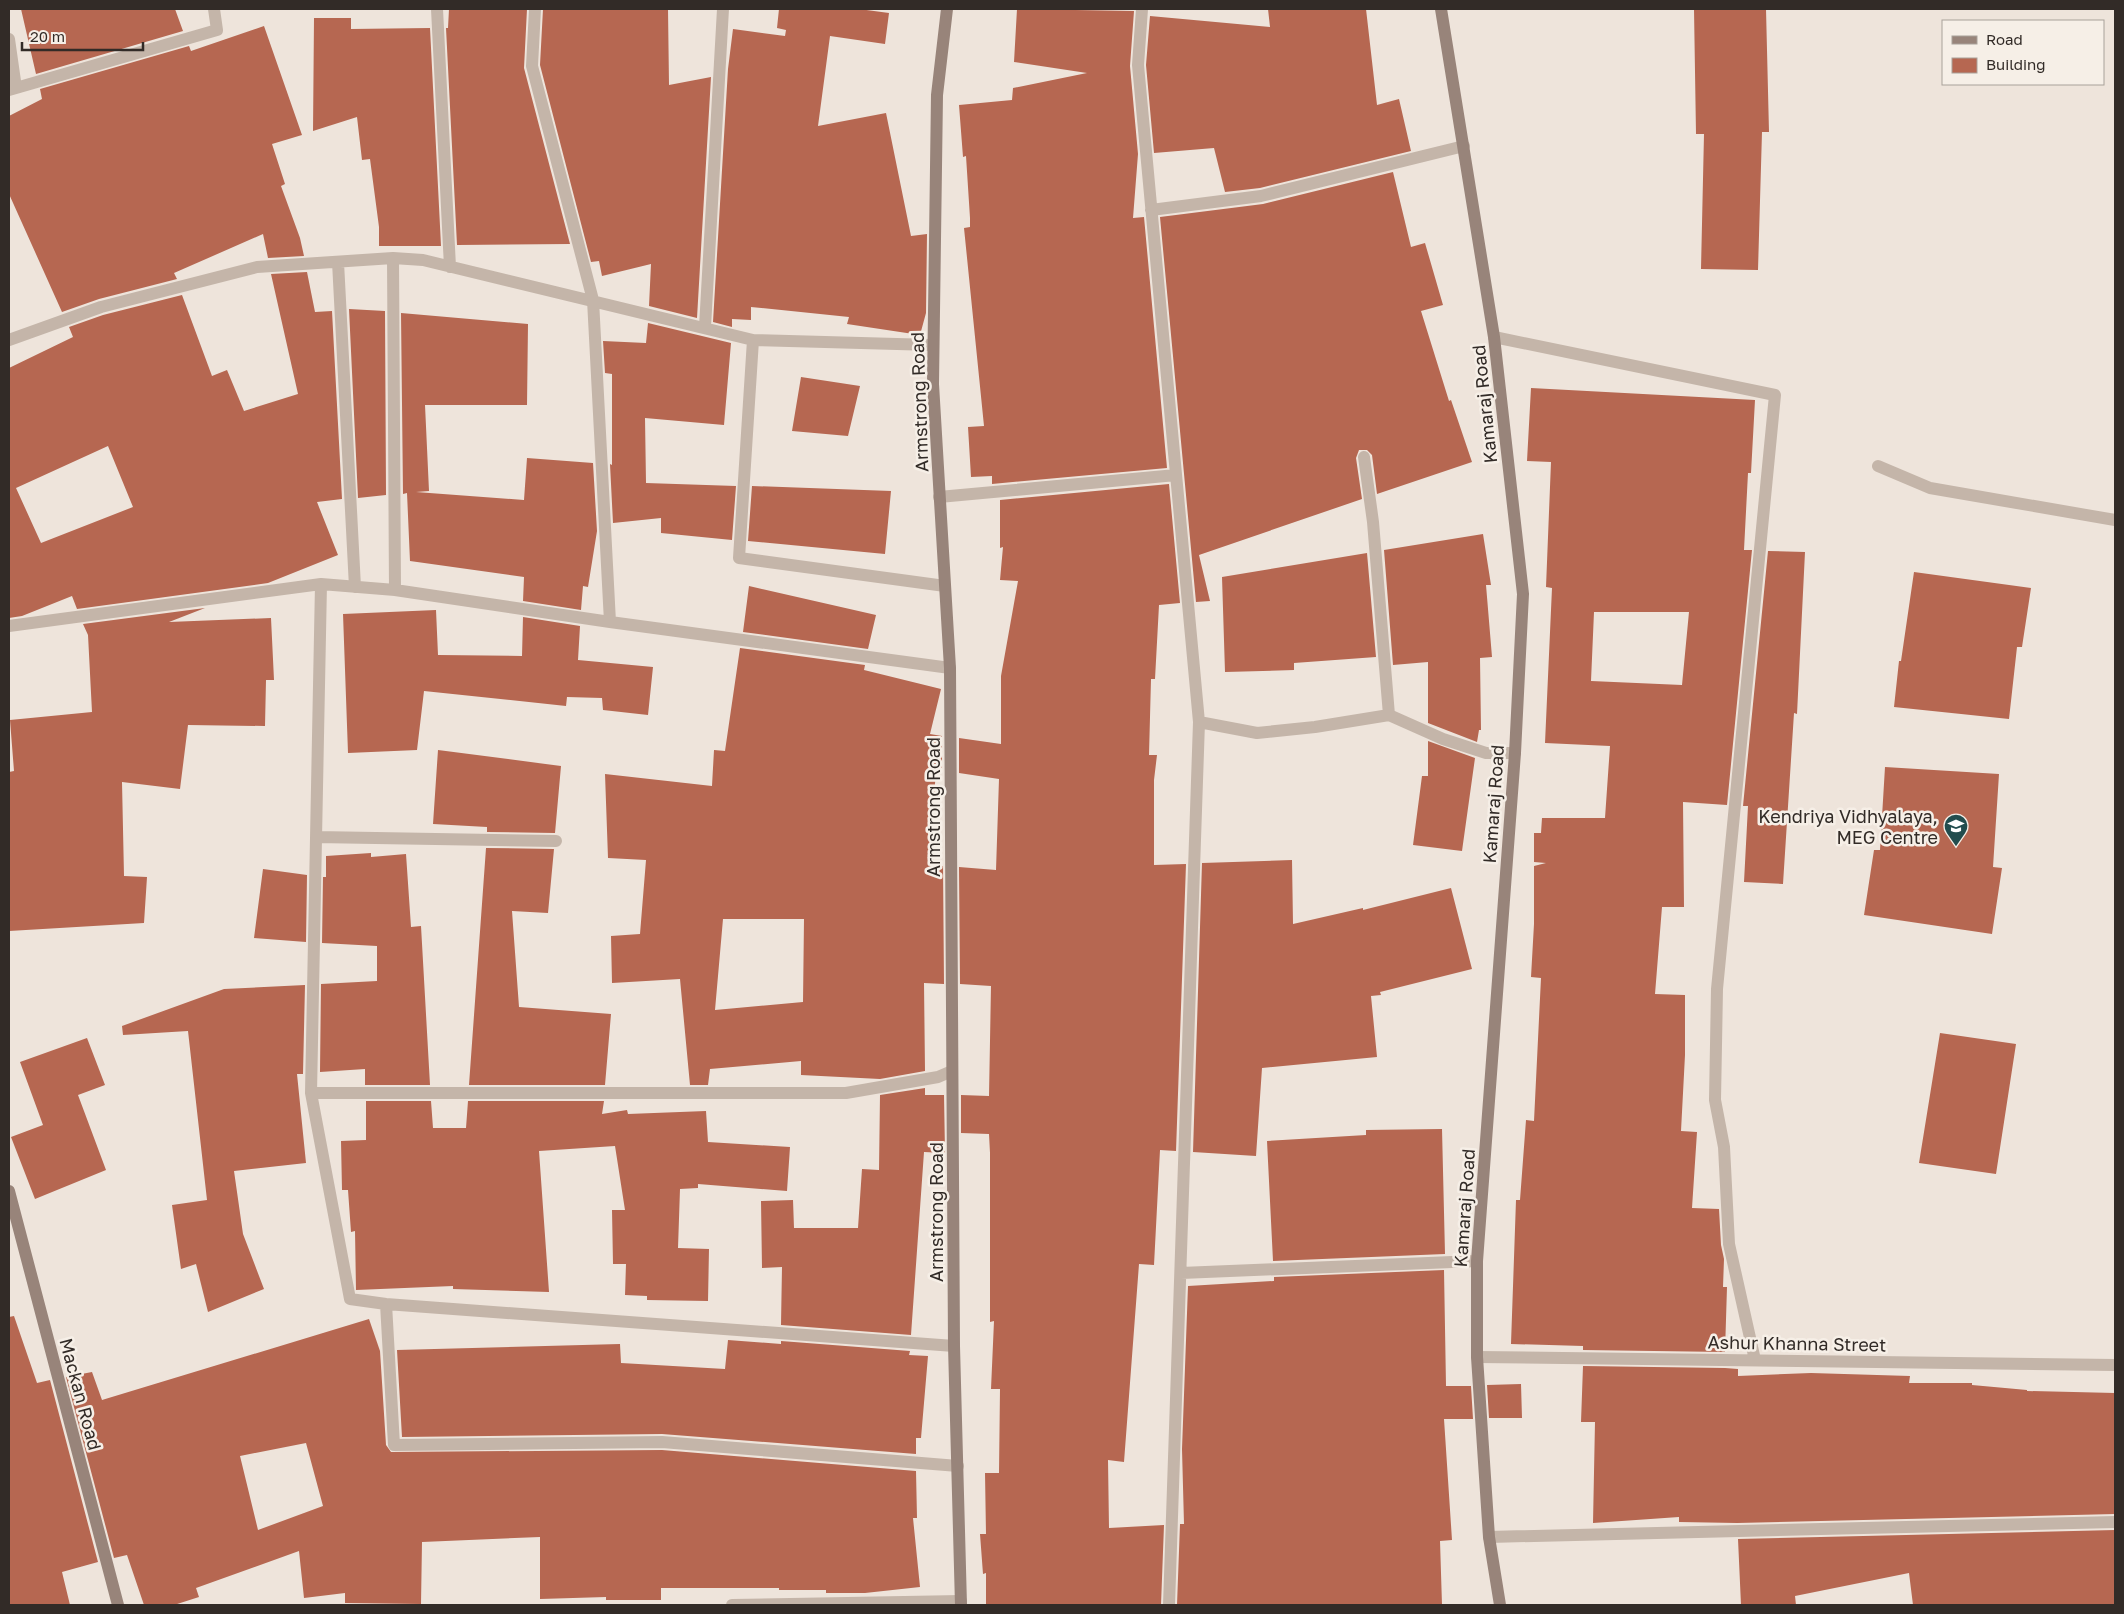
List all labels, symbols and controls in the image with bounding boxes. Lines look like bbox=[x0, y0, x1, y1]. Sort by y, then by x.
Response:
scale bar bbox=[22, 20, 144, 52]
legend bbox=[1942, 20, 2104, 85]
text: 20 m bbox=[30, 27, 65, 45]
text: Road bbox=[1986, 30, 2023, 48]
text: Building bbox=[1986, 55, 2046, 73]
street label: Armstrong Road bbox=[906, 332, 932, 472]
street label: Kamaraj Road bbox=[1467, 344, 1501, 464]
street label: Armstrong Road bbox=[922, 737, 944, 877]
street label: Kamaraj Road bbox=[1478, 744, 1508, 864]
place label: Kendriya Vidhyalaya, MEG Centre bbox=[1758, 805, 1938, 848]
school or university icon: Kendriya Vidhyalaya, MEG Centre bbox=[1943, 813, 1969, 847]
street label: Armstrong Road bbox=[925, 1142, 947, 1282]
street label: Kamaraj Road bbox=[1449, 1148, 1479, 1268]
street label: Ashur Khanna Street bbox=[1707, 1330, 1887, 1356]
street label: Mackan Road bbox=[55, 1335, 107, 1453]

